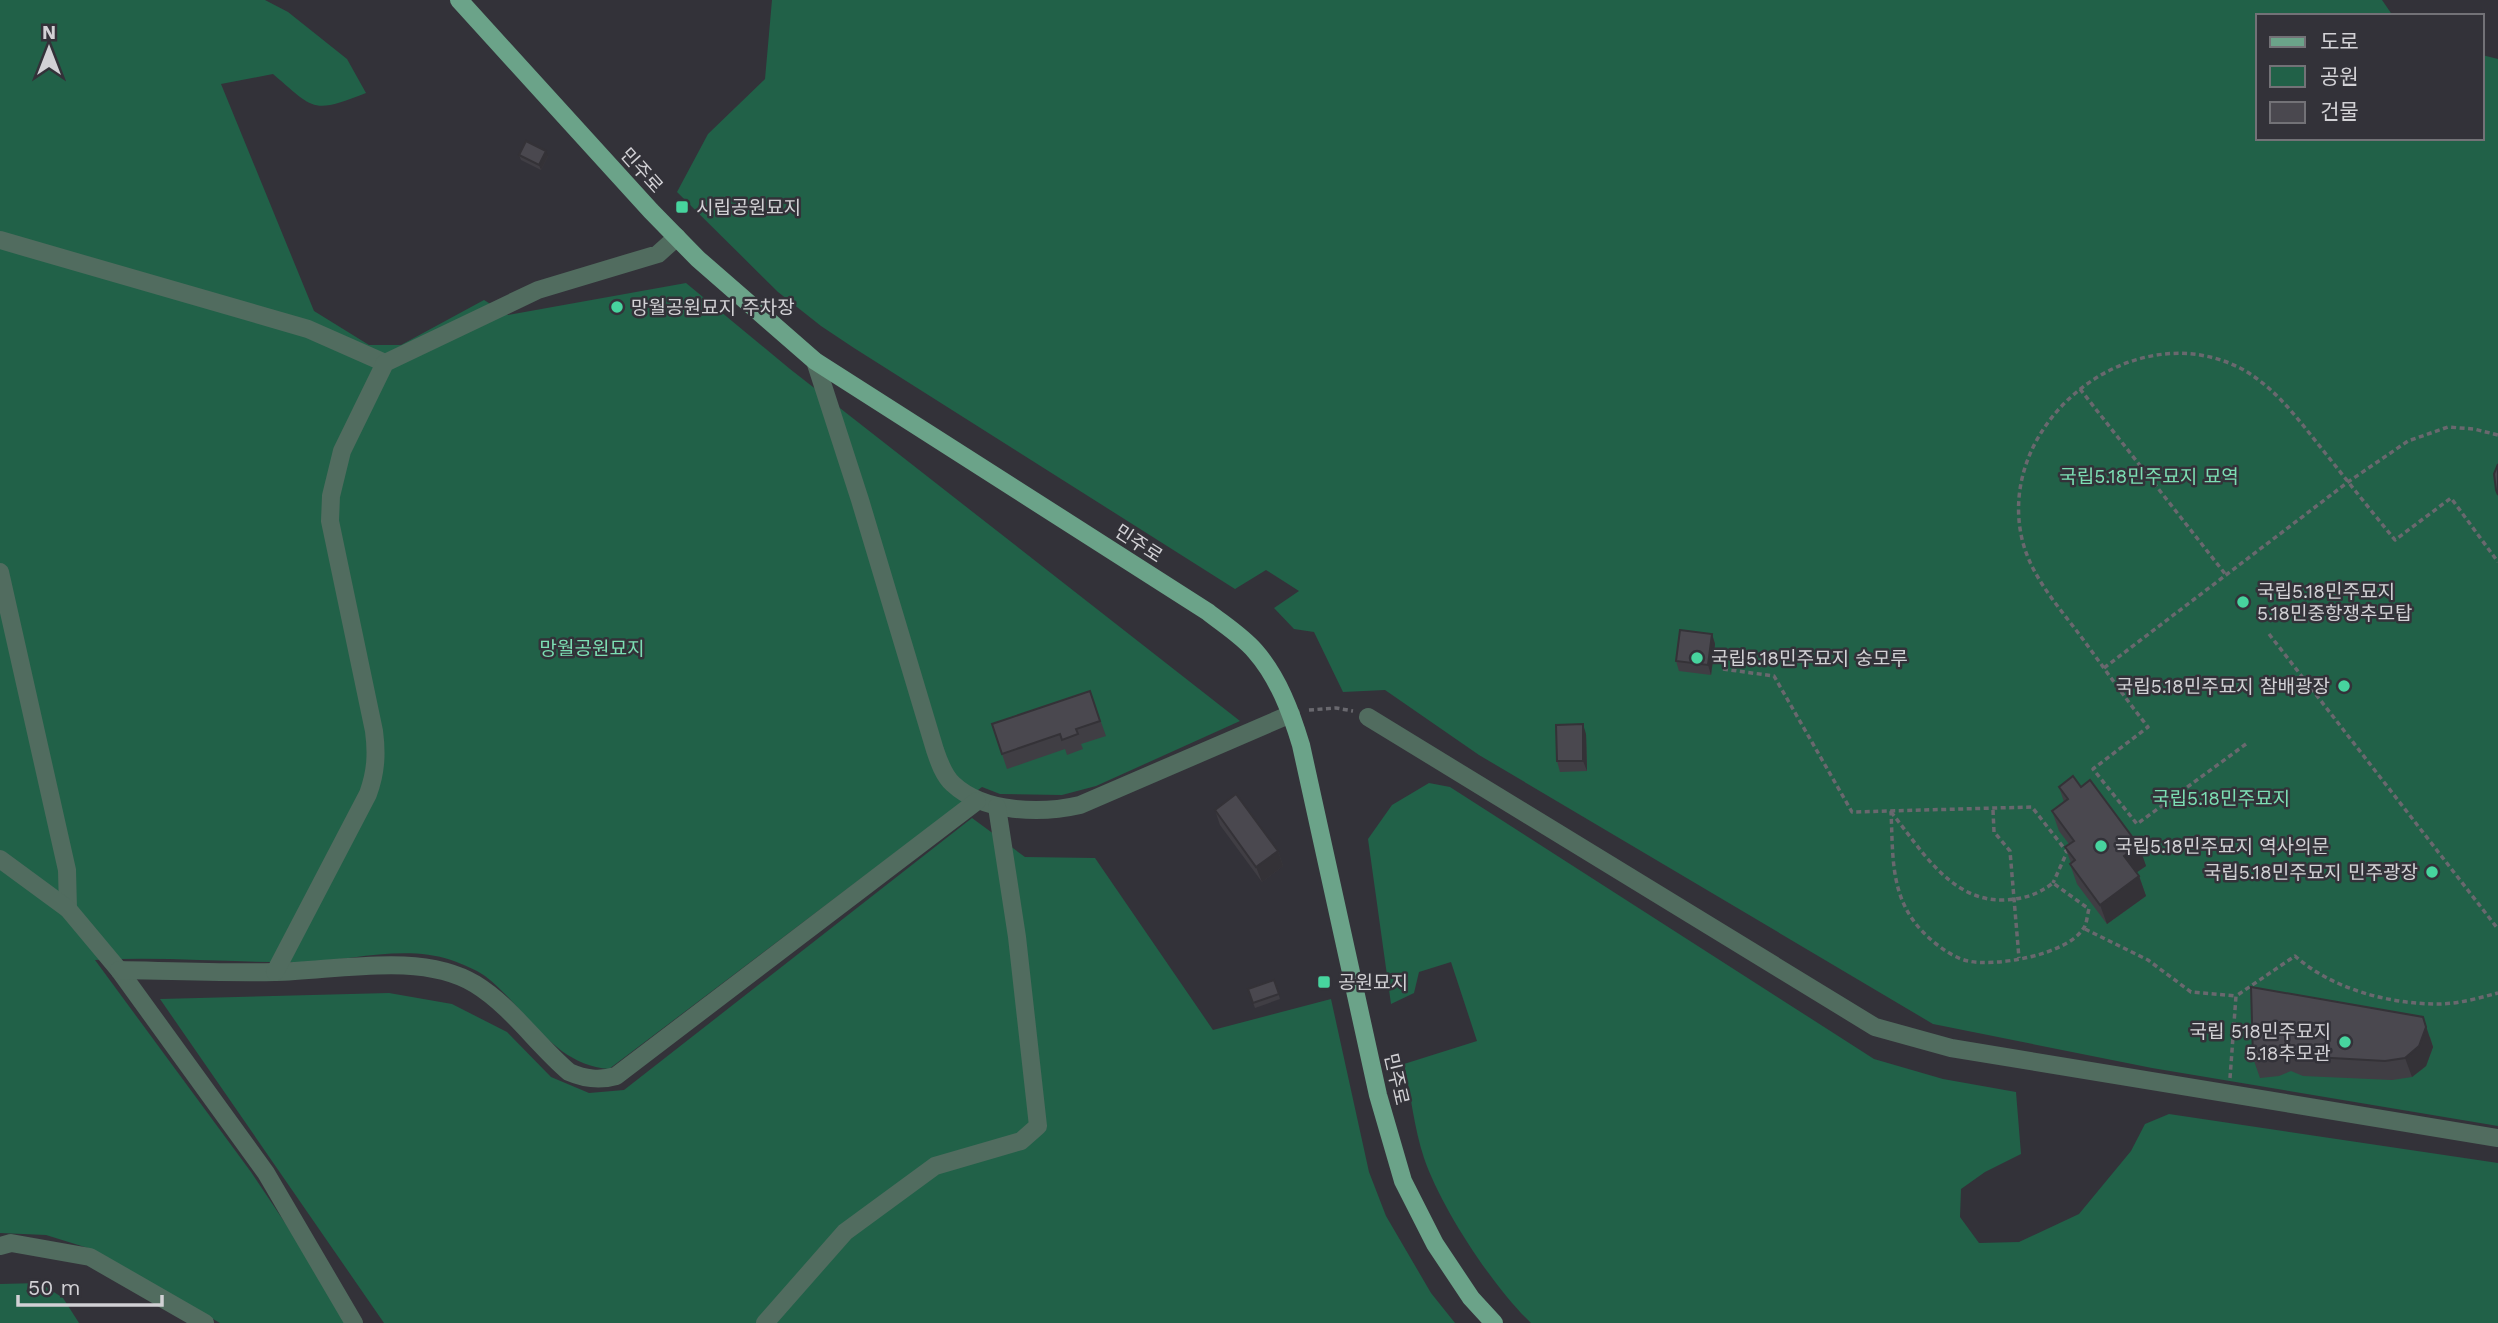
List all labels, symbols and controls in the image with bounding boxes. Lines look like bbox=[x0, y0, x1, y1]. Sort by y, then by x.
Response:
north arrow bbox=[14, 14, 84, 84]
legend bbox=[2256, 14, 2484, 140]
text: N bbox=[42, 21, 56, 44]
text: 도로 bbox=[2320, 29, 2359, 54]
text: 공원 bbox=[2320, 64, 2359, 89]
text: 건물 bbox=[2320, 99, 2359, 124]
street label: 민주로 bbox=[616, 143, 668, 198]
place label: 시립공원묘지 bbox=[696, 196, 801, 219]
marker: 시립공원묘지 bbox=[674, 199, 690, 215]
place label: 망월공원묘지 주차장 bbox=[631, 296, 795, 319]
marker: 망월공원묘지 주차장 bbox=[609, 299, 625, 315]
park label: 국립5.18민주묘지 묘역 bbox=[2059, 465, 2239, 488]
street label: 민주로 bbox=[1110, 519, 1167, 567]
place label: 국립5.18민주묘지 5.18민중항쟁추모탑 bbox=[2257, 580, 2413, 625]
marker: 국립5.18민주묘지 5.18민중항쟁추모탑 bbox=[2235, 594, 2251, 610]
park label: 망월공원묘지 bbox=[540, 637, 644, 660]
place label: 국립5.18민주묘지 숭모루 bbox=[1711, 647, 1908, 670]
marker: 국립5.18민주묘지 숭모루 bbox=[1689, 650, 1705, 666]
place label: 국립5.18민주묘지 참배광장 bbox=[2116, 675, 2330, 698]
marker: 국립5.18민주묘지 참배광장 bbox=[2336, 678, 2352, 694]
park label: 국립5.18민주묘지 bbox=[2152, 787, 2290, 810]
place label: 국립5.18민주묘지 역사의문 bbox=[2115, 835, 2329, 858]
marker: 국립5.18민주묘지 역사의문 bbox=[2093, 838, 2109, 854]
place label: 국립5.18민주묘지 민주광장 bbox=[2204, 861, 2418, 884]
marker: 국립5.18민주묘지 민주광장 bbox=[2424, 864, 2440, 880]
place label: 공원묘지 bbox=[1338, 971, 1408, 994]
marker: 공원묘지 bbox=[1316, 974, 1332, 990]
place label: 국립 518민주묘지 5.18추모관 bbox=[2189, 1020, 2331, 1065]
marker: 국립 518민주묘지 5.18추모관 bbox=[2337, 1034, 2353, 1050]
street label: 민주로 bbox=[1379, 1051, 1414, 1107]
scale bar bbox=[18, 1264, 161, 1308]
text: 50 m bbox=[28, 1275, 80, 1300]

